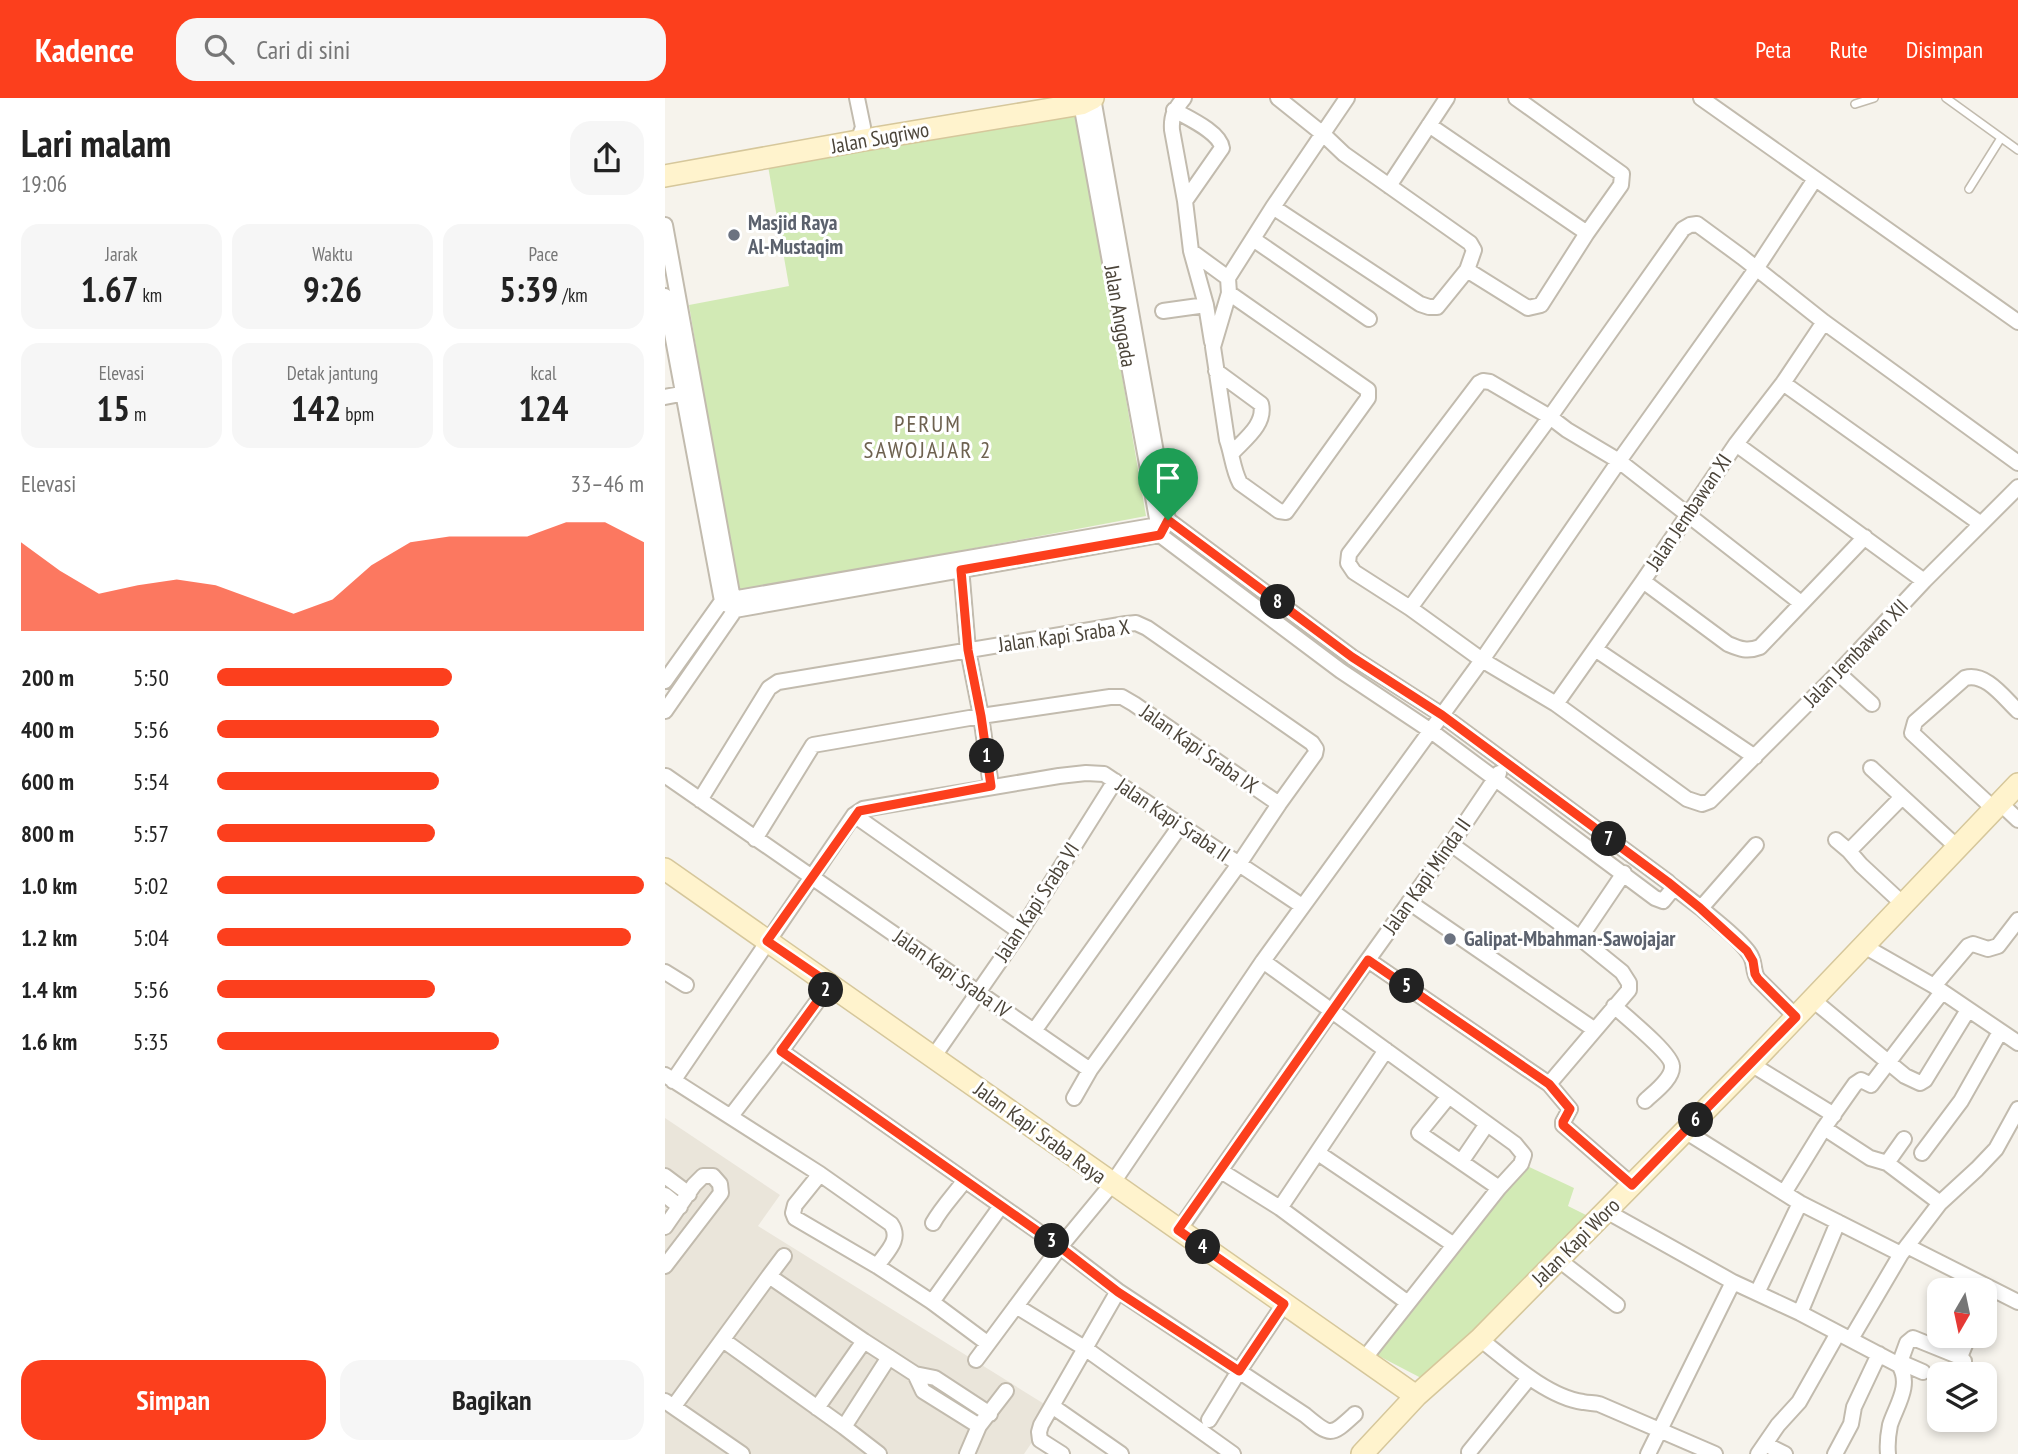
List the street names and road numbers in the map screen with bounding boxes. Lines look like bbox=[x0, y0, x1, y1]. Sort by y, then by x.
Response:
street label: Jalan Sugriwo bbox=[828, 116, 931, 160]
street label: Jalan Anggada bbox=[1098, 262, 1143, 369]
street label: Jalan Jembawan XI bbox=[1639, 448, 1737, 576]
street label: Jalan Jembawan XII bbox=[1797, 593, 1914, 713]
street label: Jalan Kapi Sraba X bbox=[996, 613, 1132, 658]
street label: Jalan Kapi Sraba IX bbox=[1134, 698, 1264, 799]
street label: Jalan Kapi Sraba II bbox=[1110, 771, 1235, 868]
street label: Jalan Kapi Minda II bbox=[1376, 812, 1477, 940]
street label: Jalan Kapi Sraba VI bbox=[988, 837, 1085, 967]
street label: Jalan Kapi Sraba IV bbox=[888, 923, 1016, 1024]
street label: Jalan Kapi Sraba Raya bbox=[968, 1075, 1112, 1190]
street label: Jalan Kapi Woro bbox=[1525, 1192, 1625, 1292]

